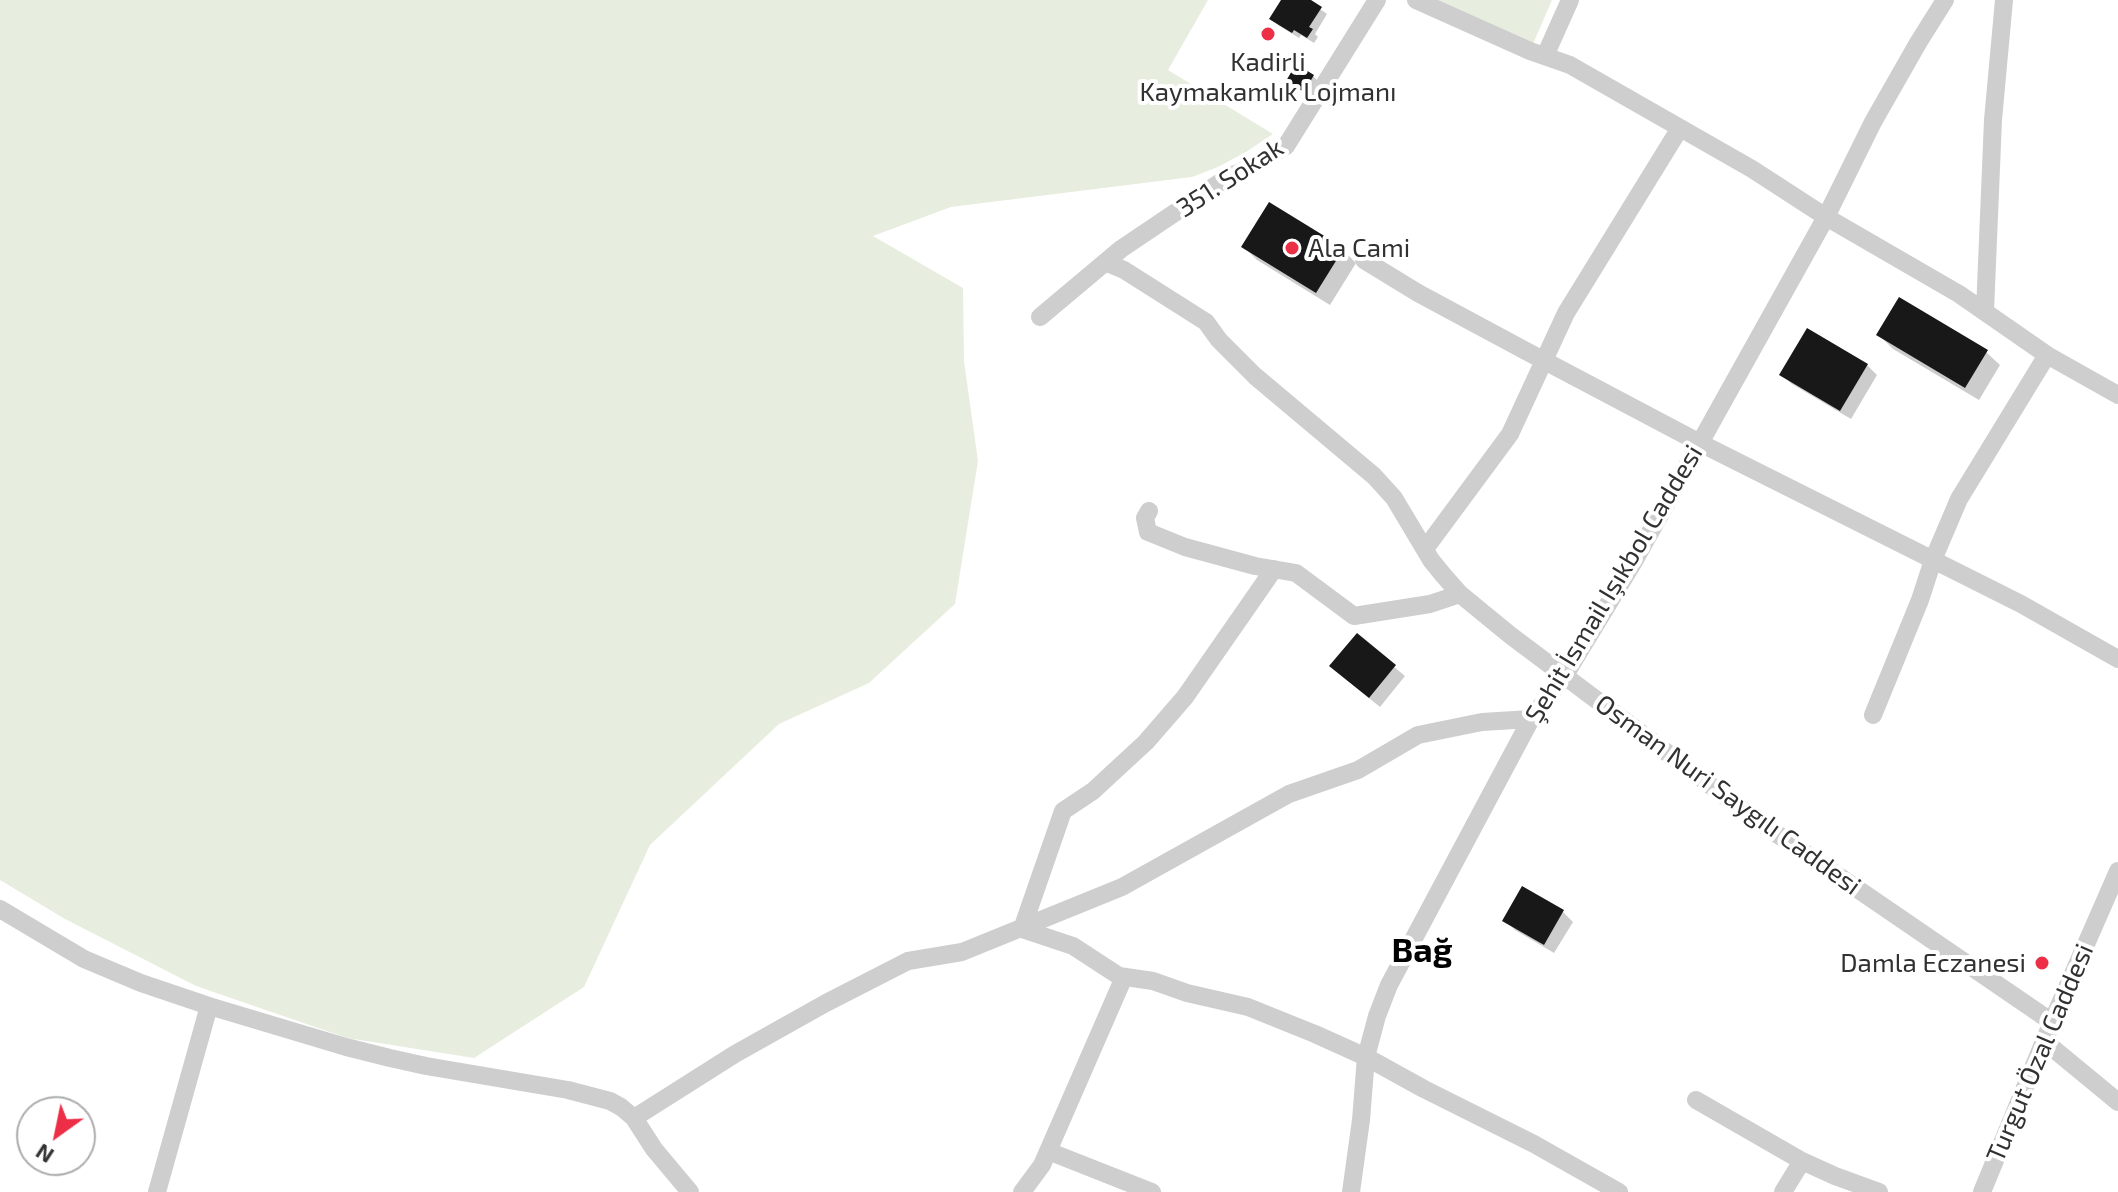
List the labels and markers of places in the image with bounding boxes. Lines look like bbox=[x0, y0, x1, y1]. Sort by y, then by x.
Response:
marker: Kadirli Kaymakamlık Lojmanı bbox=[1259, 25, 1277, 43]
place label: Kadirli Kaymakamlık Lojmanı bbox=[1139, 46, 1397, 108]
place label: Ala Cami bbox=[1308, 232, 1410, 264]
marker: Ala Cami bbox=[1283, 239, 1301, 257]
place label: Damla Eczanesi bbox=[1840, 947, 2026, 979]
marker: Damla Eczanesi bbox=[2033, 954, 2051, 972]

